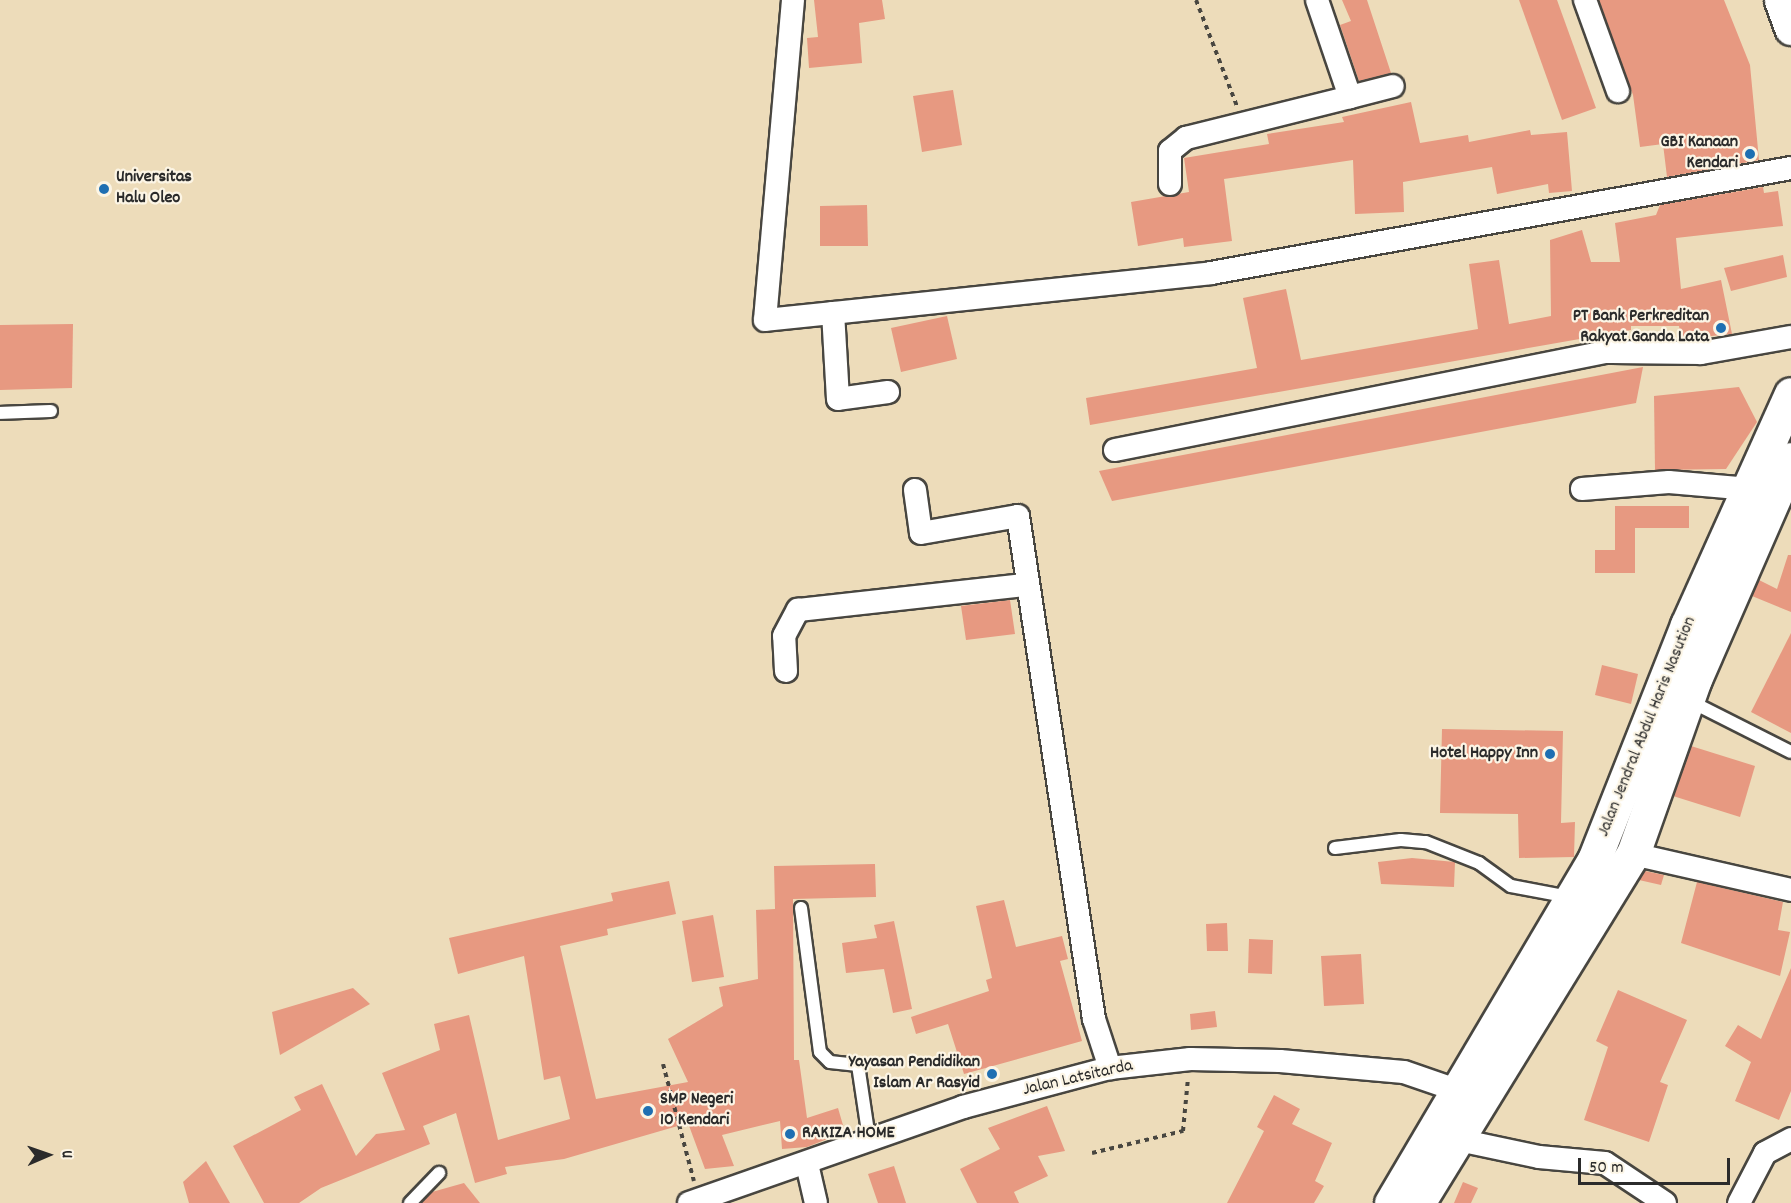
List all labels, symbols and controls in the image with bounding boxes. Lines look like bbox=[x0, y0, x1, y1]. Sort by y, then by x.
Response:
place label: GBI Kanaan Kendari bbox=[1660, 133, 1738, 176]
marker: GBI Kanaan Kendari bbox=[1743, 147, 1757, 161]
place label: Universitas Halu Oleo bbox=[116, 168, 192, 210]
marker: Universitas Halu Oleo bbox=[97, 182, 111, 196]
place label: PT Bank Perkreditan Rakyat Ganda Lata bbox=[1573, 307, 1709, 350]
marker: PT Bank Perkreditan Rakyat Ganda Lata bbox=[1714, 321, 1728, 335]
street label: Jalan Jendral Abdul Haris Nasution bbox=[1594, 614, 1702, 840]
place label: Hotel Happy Inn bbox=[1430, 743, 1538, 765]
marker: Hotel Happy Inn bbox=[1543, 747, 1557, 761]
place label: Yayasan Pendidikan Islam Ar Rasyid bbox=[849, 1053, 980, 1096]
street label: Jalan Latsitarda bbox=[1021, 1056, 1135, 1102]
marker: Yayasan Pendidikan Islam Ar Rasyid bbox=[985, 1067, 999, 1081]
place label: SMP Negeri 10 Kendari bbox=[660, 1090, 733, 1132]
marker: SMP Negeri 10 Kendari bbox=[641, 1104, 655, 1118]
place label: RAKIZA HOME bbox=[802, 1123, 895, 1145]
north arrow bbox=[18, 1125, 78, 1185]
marker: RAKIZA HOME bbox=[783, 1127, 797, 1141]
scale bar bbox=[1581, 1146, 1732, 1184]
text: U bbox=[55, 1150, 78, 1159]
text: 50 m bbox=[1589, 1156, 1624, 1181]

